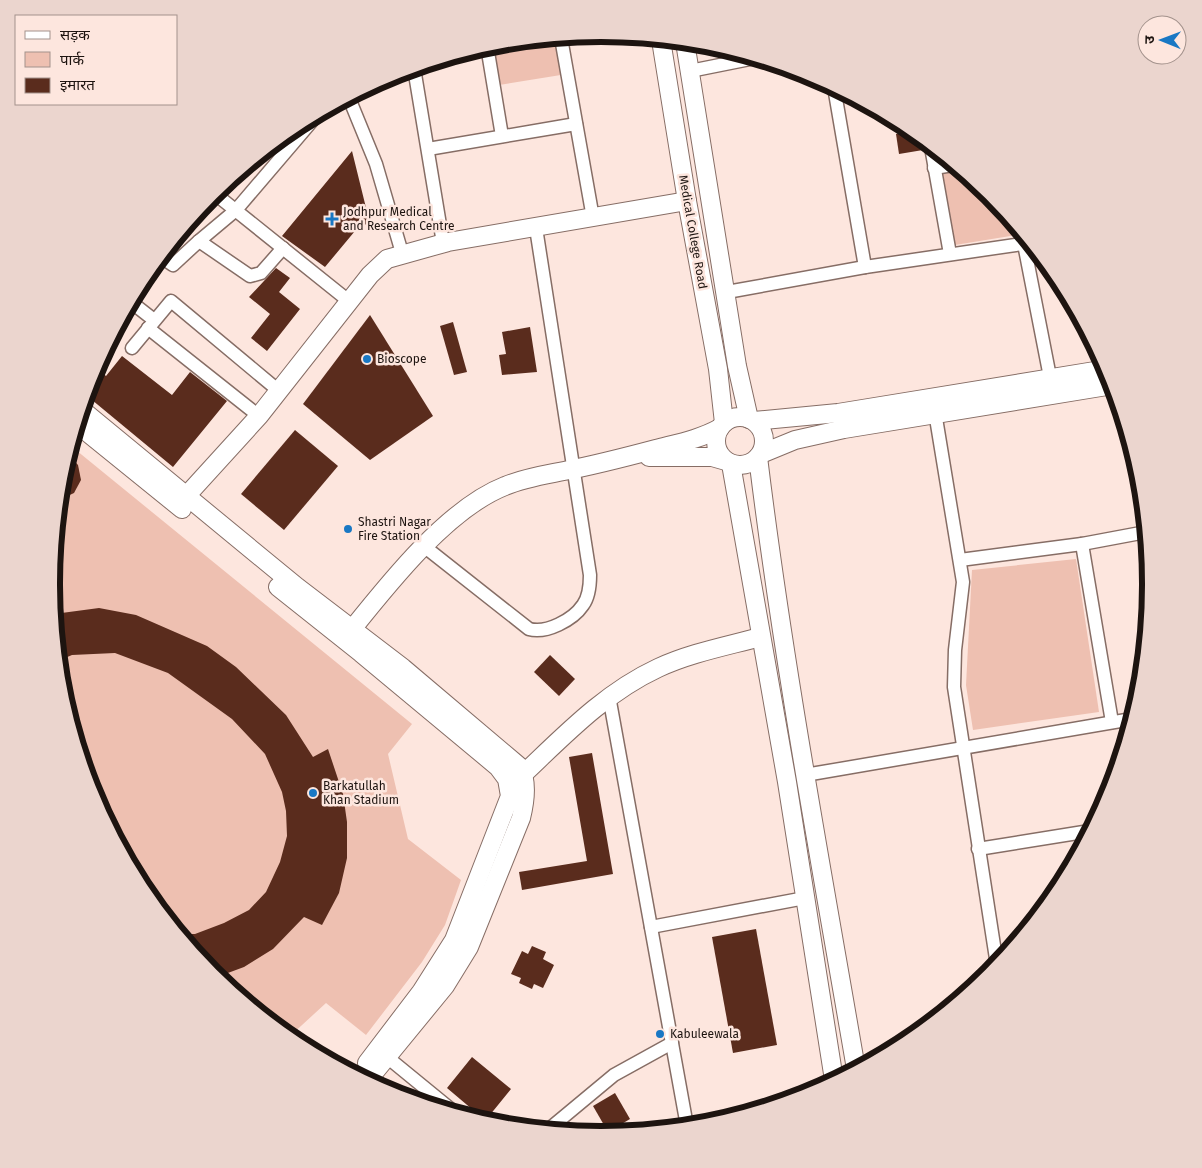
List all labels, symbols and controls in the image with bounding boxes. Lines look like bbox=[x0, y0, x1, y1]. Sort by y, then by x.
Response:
legend bbox=[15, 15, 178, 105]
north arrow bbox=[1137, 15, 1187, 65]
text: सड़क bbox=[60, 26, 90, 44]
text: उ bbox=[1141, 35, 1158, 44]
text: पार्क bbox=[60, 51, 84, 69]
text: इमारत bbox=[60, 76, 95, 94]
street label: Medical College Road bbox=[676, 174, 710, 290]
place label: Jodhpur Medical and Research Centre bbox=[343, 205, 455, 233]
marker: Jodhpur Medical and Research Centre bbox=[325, 212, 339, 226]
place label: Bioscope bbox=[377, 352, 426, 366]
marker: Bioscope bbox=[361, 353, 373, 365]
place label: Shastri Nagar Fire Station bbox=[358, 515, 431, 543]
marker: Shastri Nagar Fire Station bbox=[342, 523, 354, 535]
place label: Barkatullah Khan Stadium bbox=[323, 779, 399, 807]
marker: Barkatullah Khan Stadium bbox=[307, 787, 319, 799]
place label: Kabuleewala bbox=[670, 1027, 739, 1041]
marker: Kabuleewala bbox=[654, 1028, 666, 1040]

